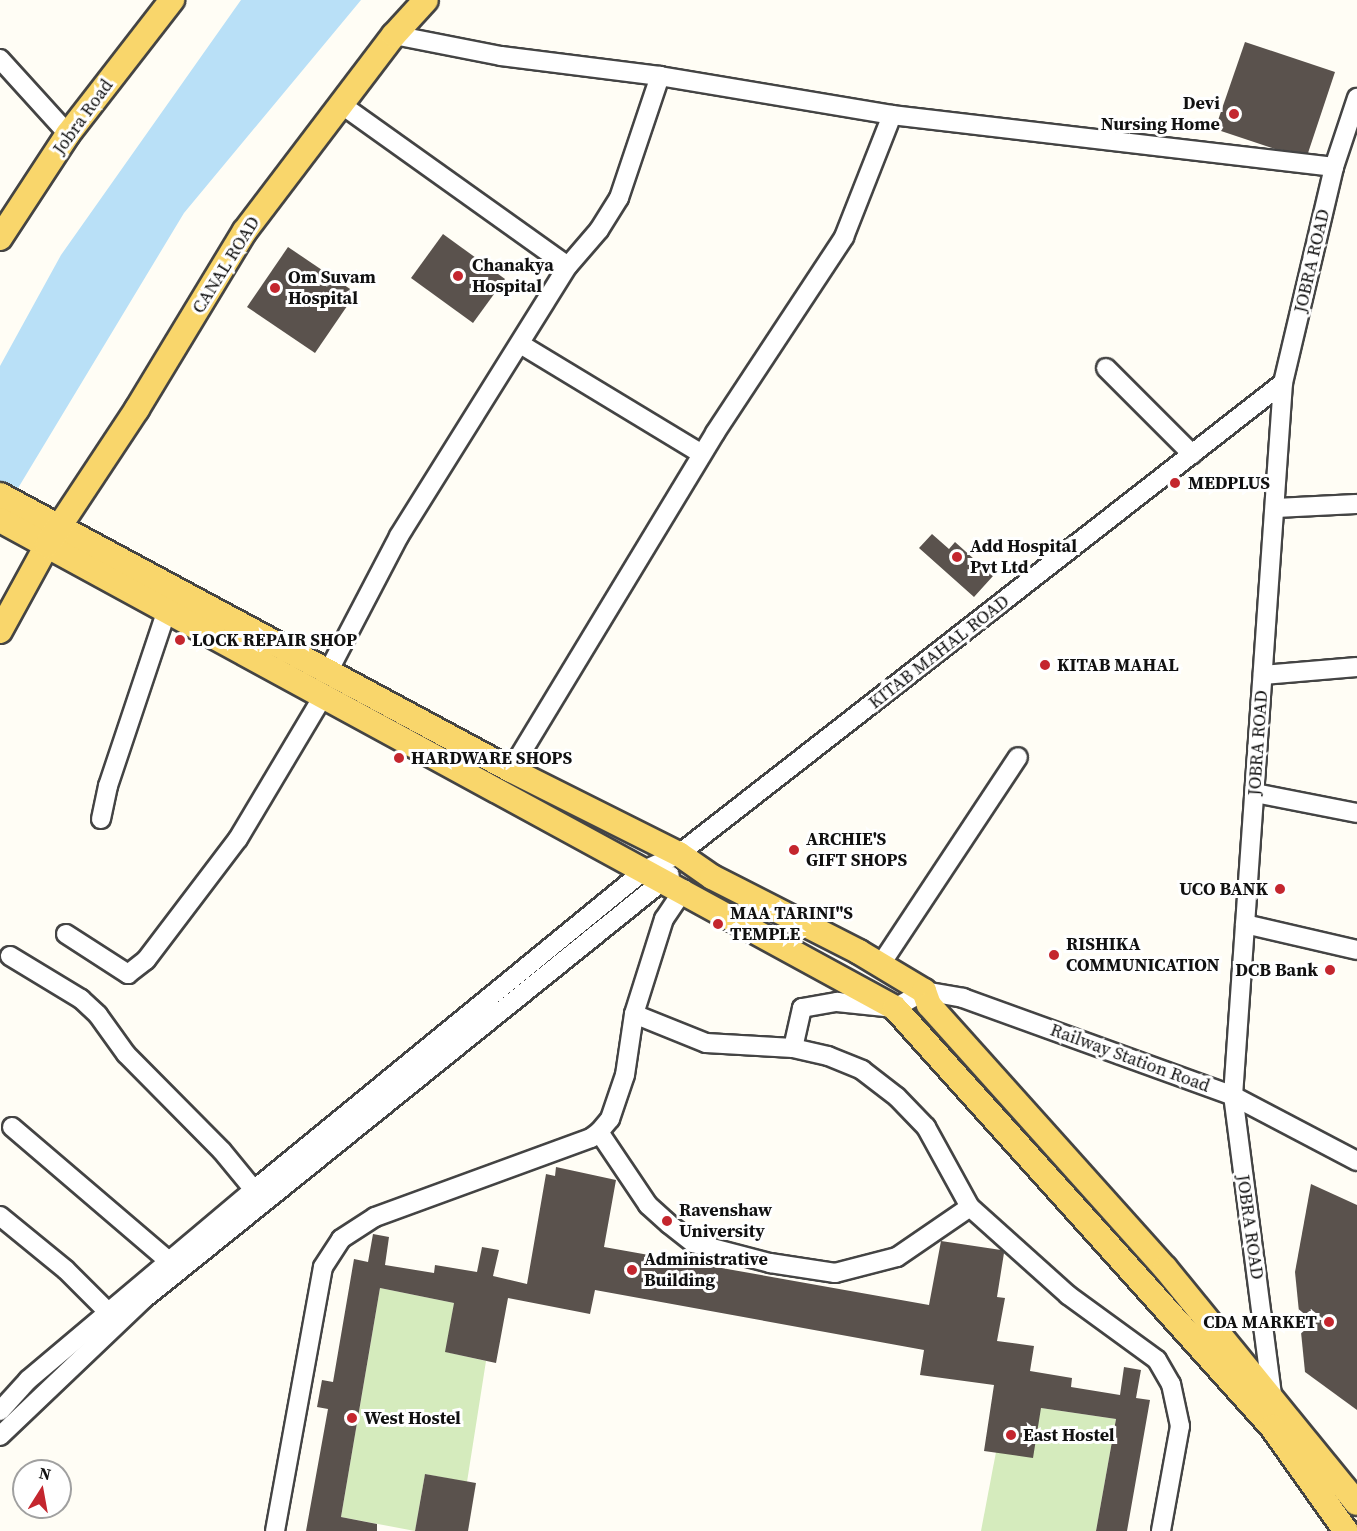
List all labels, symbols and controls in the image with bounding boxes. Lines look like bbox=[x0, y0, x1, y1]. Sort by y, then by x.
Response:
street label: Jobra Road bbox=[48, 75, 118, 159]
place label: Devi Nursing Home bbox=[1101, 93, 1220, 136]
marker: Devi Nursing Home bbox=[1225, 105, 1243, 123]
street label: JOBRA ROAD bbox=[1290, 207, 1334, 315]
street label: CANAL ROAD bbox=[188, 213, 264, 317]
place label: Chanakya Hospital bbox=[472, 255, 554, 298]
place label: Om Suvam Hospital bbox=[288, 267, 376, 310]
marker: Chanakya Hospital bbox=[449, 267, 467, 285]
marker: Om Suvam Hospital bbox=[266, 279, 284, 297]
place label: MEDPLUS bbox=[1188, 472, 1270, 494]
marker: MEDPLUS bbox=[1166, 474, 1184, 492]
place label: Add Hospital Pvt Ltd bbox=[970, 536, 1077, 578]
marker: Add Hospital Pvt Ltd bbox=[948, 548, 966, 566]
street label: KITAB MAHAL ROAD bbox=[864, 590, 1014, 714]
place label: LOCK REPAIR SHOP bbox=[192, 629, 357, 651]
marker: LOCK REPAIR SHOP bbox=[173, 633, 187, 647]
place label: KITAB MAHAL bbox=[1057, 654, 1179, 676]
marker: KITAB MAHAL bbox=[1038, 658, 1052, 672]
street label: JOBRA ROAD bbox=[1244, 690, 1272, 796]
place label: HARDWARE SHOPS bbox=[411, 747, 572, 769]
marker: HARDWARE SHOPS bbox=[392, 751, 406, 765]
place label: ARCHIE'S GIFT SHOPS bbox=[806, 829, 907, 872]
marker: ARCHIE'S GIFT SHOPS bbox=[787, 843, 801, 857]
place label: UCO BANK bbox=[1179, 878, 1268, 900]
marker: UCO BANK bbox=[1273, 882, 1287, 896]
place label: MAA TARINI"S TEMPLE bbox=[730, 903, 853, 946]
marker: MAA TARINI"S TEMPLE bbox=[711, 917, 725, 931]
place label: RISHIKA COMMUNICATION bbox=[1066, 934, 1220, 976]
marker: RISHIKA COMMUNICATION bbox=[1047, 948, 1061, 962]
place label: DCB Bank bbox=[1235, 959, 1318, 981]
marker: DCB Bank bbox=[1323, 963, 1337, 977]
street label: Railway Station Road bbox=[1047, 1019, 1213, 1097]
street label: JOBRA ROAD bbox=[1232, 1173, 1268, 1281]
place label: Ravenshaw University bbox=[679, 1200, 772, 1242]
marker: Ravenshaw University bbox=[660, 1214, 674, 1228]
place label: Administrative Building bbox=[644, 1249, 768, 1292]
marker: Administrative Building bbox=[625, 1263, 639, 1277]
place label: CDA MARKET bbox=[1203, 1311, 1317, 1333]
marker: CDA MARKET bbox=[1322, 1315, 1336, 1329]
place label: West Hostel bbox=[364, 1407, 461, 1429]
marker: West Hostel bbox=[345, 1411, 359, 1425]
place label: East Hostel bbox=[1023, 1424, 1115, 1446]
marker: East Hostel bbox=[1004, 1428, 1018, 1442]
north arrow bbox=[12, 1459, 72, 1519]
text: N bbox=[37, 1461, 53, 1485]

